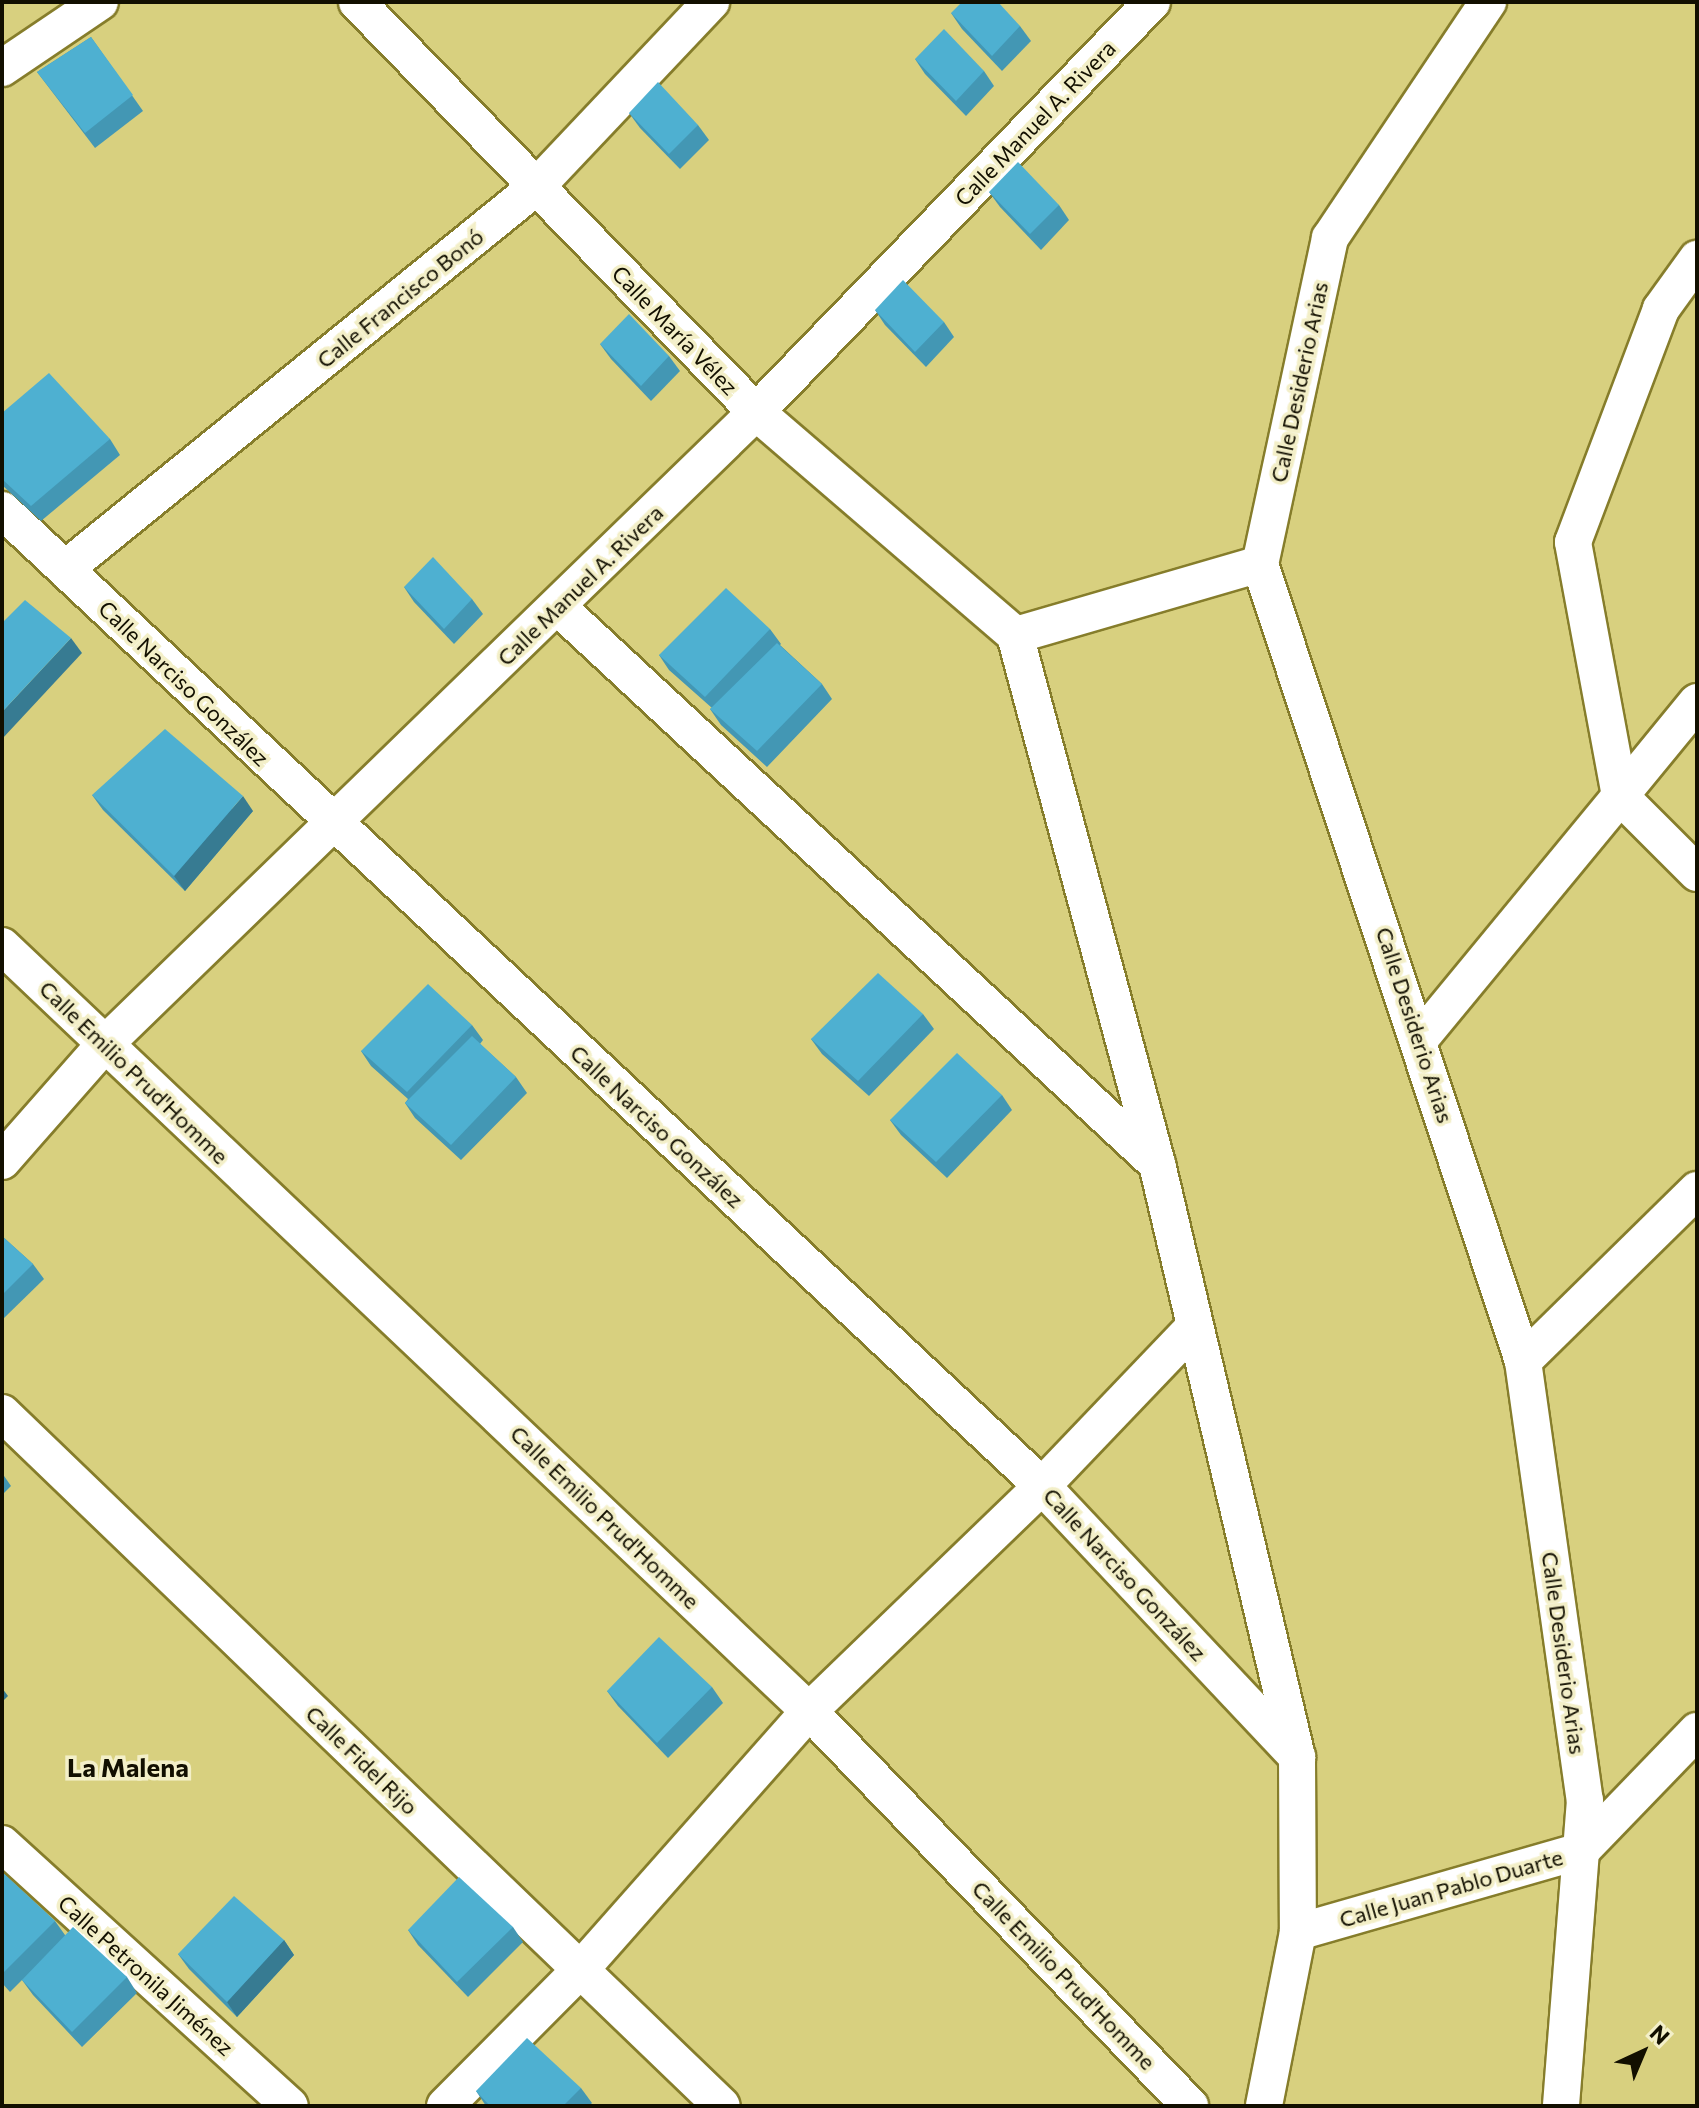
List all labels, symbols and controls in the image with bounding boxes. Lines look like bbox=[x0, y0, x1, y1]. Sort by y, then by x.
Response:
street label: Calle Manuel A. Rivera bbox=[949, 35, 1121, 211]
street label: Calle Francisco Bonó bbox=[311, 223, 489, 373]
street label: Calle María Vélez bbox=[607, 260, 743, 400]
street label: Calle Desiderio Arias bbox=[1265, 279, 1333, 485]
street label: Calle Manuel A. Rivera bbox=[492, 499, 668, 671]
street label: Calle Narciso González bbox=[93, 595, 275, 771]
street label: Calle Desiderio Arias bbox=[1371, 924, 1459, 1126]
street label: Calle Emilio Prud'Homme bbox=[34, 975, 234, 1169]
street label: Calle Narciso González bbox=[565, 1039, 749, 1213]
street label: Calle Emilio Prud'Homme bbox=[505, 1420, 705, 1614]
street label: Calle Narciso González bbox=[1038, 1482, 1212, 1666]
street label: Calle Desiderio Arias bbox=[1537, 1550, 1591, 1756]
street label: Calle Fidel Rijo bbox=[301, 1700, 423, 1820]
district label: La Malena bbox=[67, 1751, 189, 1783]
street label: Calle Juan Pablo Duarte bbox=[1336, 1843, 1566, 1933]
street label: Calle Emilio Prud'Homme bbox=[967, 1875, 1161, 2075]
street label: Calle Petronila Jiménez bbox=[53, 1889, 239, 2061]
north arrow bbox=[1603, 2012, 1683, 2092]
text: N bbox=[1645, 2019, 1675, 2050]

